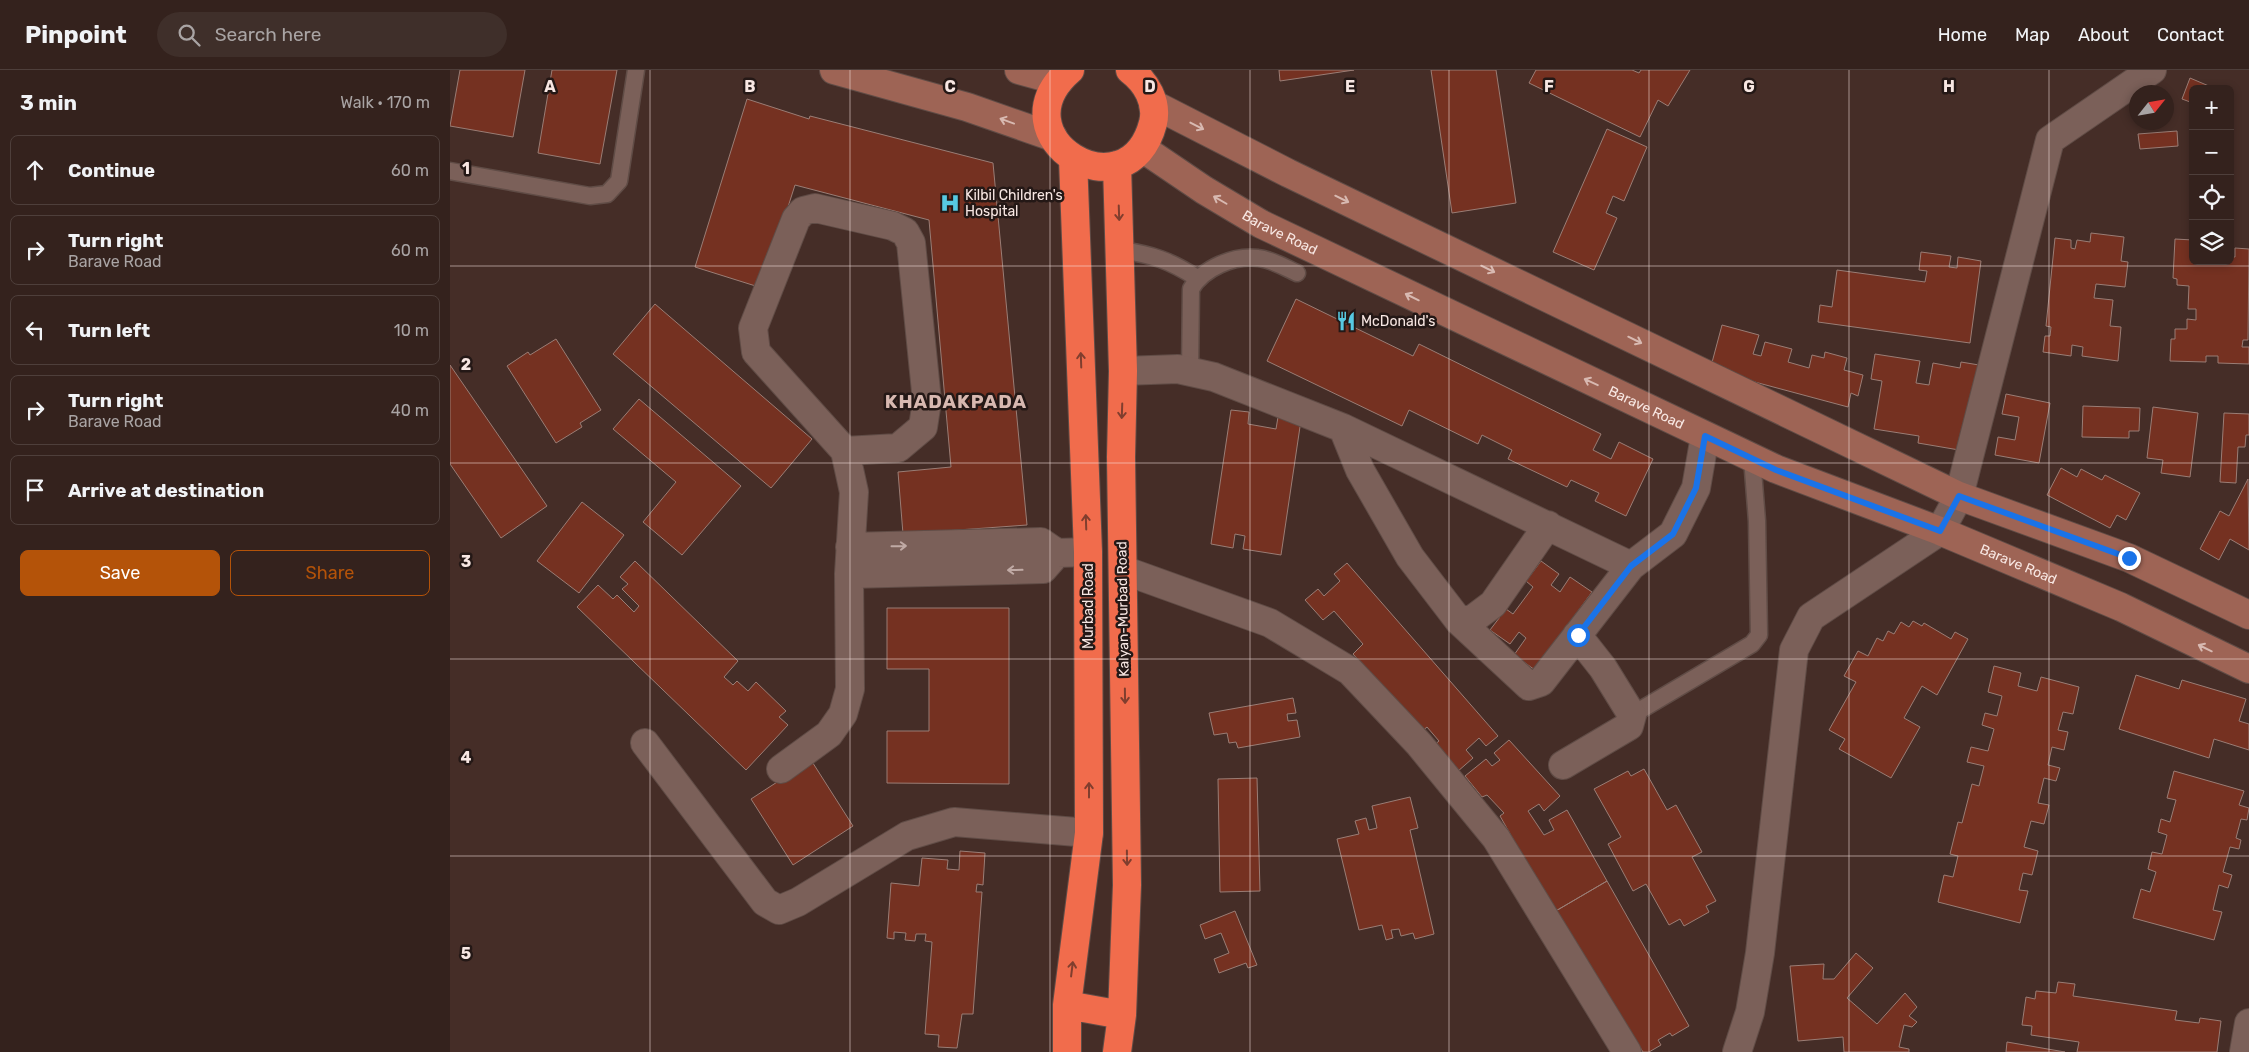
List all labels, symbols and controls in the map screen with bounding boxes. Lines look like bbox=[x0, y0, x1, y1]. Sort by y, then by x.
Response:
search box bbox=[157, 12, 507, 57]
text: Pinpoint bbox=[25, 21, 127, 49]
icon: search bbox=[175, 21, 203, 49]
text: Search here bbox=[215, 23, 321, 46]
text: Home bbox=[1938, 24, 1987, 46]
text: Map bbox=[2015, 24, 2050, 46]
text: About bbox=[2078, 24, 2129, 46]
text: Contact bbox=[2157, 24, 2224, 46]
text: A bbox=[544, 77, 556, 96]
text: B bbox=[744, 77, 756, 96]
text: C bbox=[944, 77, 956, 96]
text: D bbox=[1144, 77, 1156, 96]
text: E bbox=[1345, 77, 1355, 96]
text: F bbox=[1544, 77, 1554, 96]
text: G bbox=[1743, 77, 1755, 96]
text: H bbox=[1943, 77, 1955, 96]
north arrow bbox=[2129, 85, 2174, 130]
map controls bbox=[2189, 85, 2234, 265]
button: + bbox=[2189, 85, 2234, 130]
text: 3 min bbox=[20, 90, 77, 115]
text: Walk · 170 m bbox=[340, 93, 430, 112]
one-way arrow bbox=[1000, 116, 1015, 125]
one-way arrow bbox=[1189, 121, 1204, 131]
button: − bbox=[2189, 130, 2234, 175]
icon: ahead bbox=[21, 156, 49, 184]
text: Continue bbox=[68, 159, 155, 182]
text: 1 bbox=[462, 159, 470, 178]
text: 60 m bbox=[391, 161, 429, 180]
button: locate bbox=[2189, 175, 2234, 220]
place label: Kilbil Children's Hospital bbox=[965, 187, 1063, 220]
hospital icon: Kilbil Children's Hospital bbox=[939, 192, 961, 214]
one-way arrow bbox=[1214, 195, 1228, 205]
one-way arrow bbox=[1334, 195, 1349, 204]
one-way arrow bbox=[1114, 205, 1124, 221]
street label: Barave Road bbox=[1239, 206, 1320, 258]
button: layers bbox=[2189, 220, 2234, 265]
text: Turn right bbox=[68, 229, 163, 252]
icon: right bbox=[21, 236, 49, 264]
text: 60 m bbox=[391, 241, 429, 260]
text: Barave Road bbox=[68, 252, 162, 271]
one-way arrow bbox=[1481, 264, 1496, 274]
one-way arrow bbox=[1405, 292, 1420, 301]
restaurant icon: McDonald's bbox=[1335, 310, 1357, 332]
place label: McDonald's bbox=[1361, 313, 1435, 330]
icon: left bbox=[21, 316, 49, 344]
text: Turn left bbox=[68, 319, 150, 342]
text: 10 m bbox=[394, 321, 429, 340]
one-way arrow bbox=[1627, 335, 1642, 345]
one-way arrow bbox=[1076, 352, 1085, 368]
text: 2 bbox=[461, 355, 471, 374]
one-way arrow bbox=[1584, 377, 1599, 386]
street label: Barave Road bbox=[1606, 382, 1687, 433]
text: Turn right bbox=[68, 389, 163, 412]
district label: KHADAKPADA bbox=[885, 390, 1027, 413]
icon: right bbox=[21, 396, 49, 424]
text: 40 m bbox=[391, 401, 429, 420]
one-way arrow bbox=[1118, 403, 1127, 419]
text: Barave Road bbox=[68, 412, 162, 431]
icon: arrive bbox=[21, 476, 49, 504]
text: Arrive at destination bbox=[68, 479, 264, 502]
one-way arrow bbox=[1082, 514, 1091, 530]
street label: Barave Road bbox=[1977, 540, 2060, 588]
one-way arrow bbox=[890, 541, 906, 550]
street label: Kalyan-Murbad Road bbox=[1113, 541, 1133, 677]
route end bbox=[2118, 547, 2141, 570]
button: Save bbox=[20, 550, 220, 596]
button: Share bbox=[230, 550, 430, 596]
text: 3 bbox=[461, 552, 471, 571]
street label: Murbad Road bbox=[1080, 563, 1097, 649]
one-way arrow bbox=[1007, 565, 1023, 574]
route start bbox=[1567, 624, 1590, 647]
one-way arrow bbox=[2198, 642, 2213, 652]
one-way arrow bbox=[1120, 687, 1129, 703]
text: 4 bbox=[461, 748, 472, 767]
one-way arrow bbox=[1084, 782, 1094, 798]
one-way arrow bbox=[1122, 850, 1132, 866]
text: 5 bbox=[461, 944, 471, 963]
one-way arrow bbox=[1067, 961, 1077, 977]

